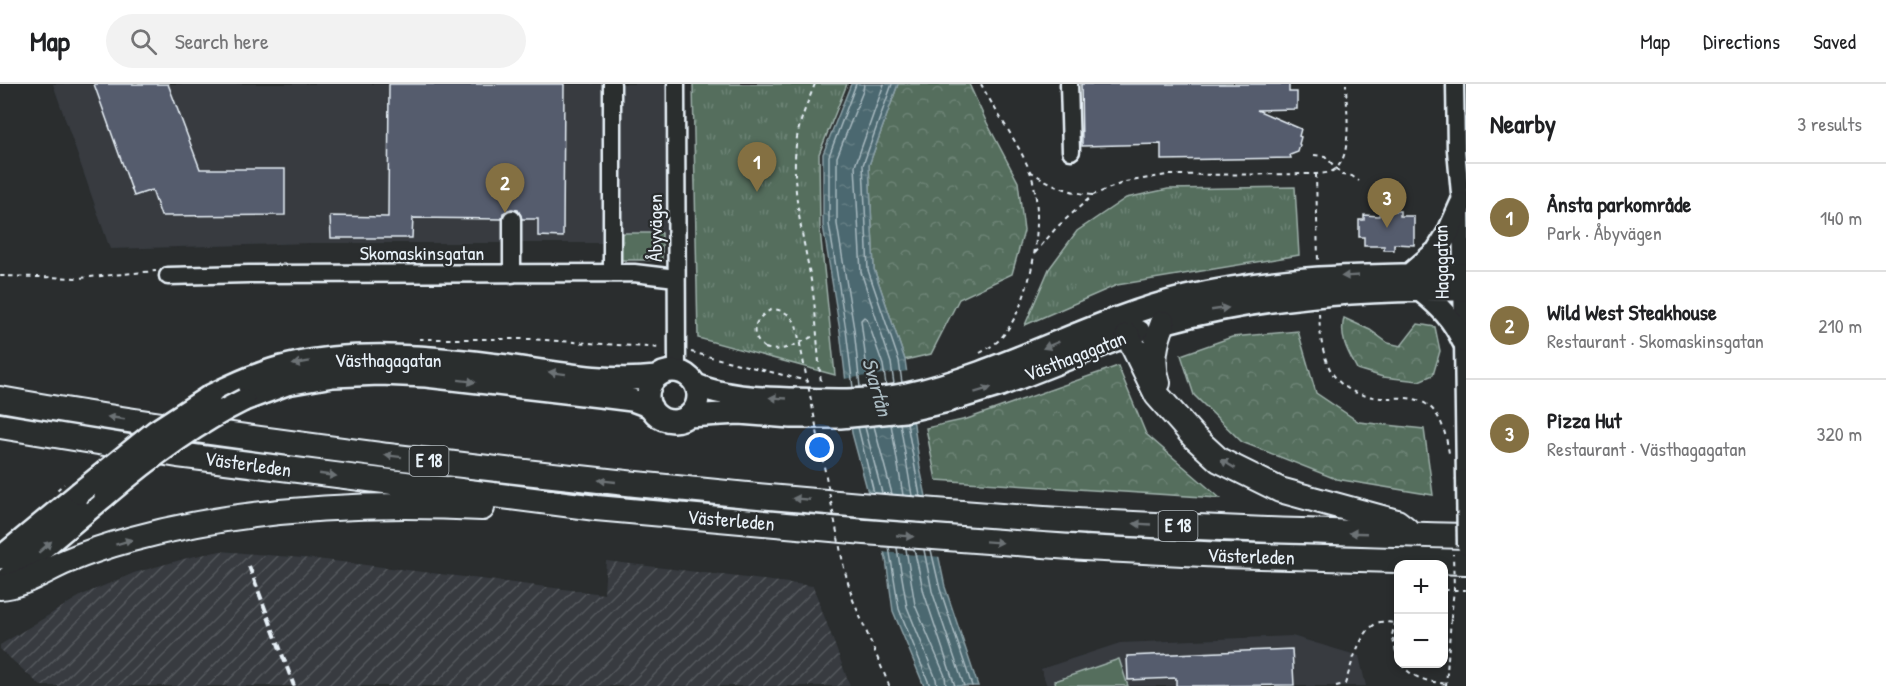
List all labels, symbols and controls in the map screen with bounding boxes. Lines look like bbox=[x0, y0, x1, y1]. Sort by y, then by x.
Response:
search box bbox=[106, 14, 526, 68]
text: Map bbox=[30, 22, 70, 60]
icon: search bbox=[127, 25, 160, 58]
text: Search here bbox=[175, 26, 269, 56]
text: Map bbox=[1640, 27, 1670, 56]
text: Directions bbox=[1703, 27, 1780, 56]
text: Saved bbox=[1813, 27, 1856, 56]
text: Nearby bbox=[1490, 106, 1556, 141]
text: 3 results bbox=[1797, 110, 1862, 137]
pin: 1 bbox=[738, 142, 777, 192]
pin: 2 bbox=[486, 164, 524, 213]
pin: 3 bbox=[1368, 178, 1406, 228]
text: Ånsta parkområde bbox=[1547, 189, 1691, 219]
street label: Åbyvägen bbox=[641, 194, 668, 262]
text: 1 bbox=[1506, 204, 1513, 231]
text: 140 m bbox=[1820, 204, 1862, 231]
text: Park · Åbyvägen bbox=[1547, 219, 1662, 246]
street label: Hagagatan bbox=[1426, 225, 1455, 299]
street label: Skomaskinsgatan bbox=[360, 239, 484, 266]
one-way arrow bbox=[1340, 271, 1359, 280]
text: Wild West Steakhouse bbox=[1547, 297, 1717, 327]
one-way arrow bbox=[1210, 304, 1229, 314]
text: 2 bbox=[1505, 312, 1514, 339]
text: 210 m bbox=[1818, 312, 1862, 339]
street label: Västhagagatan bbox=[1020, 324, 1130, 387]
text: Restaurant · Skomaskinsgatan bbox=[1547, 327, 1764, 354]
one-way arrow bbox=[1042, 341, 1060, 351]
street label: Västhagagatan bbox=[334, 346, 442, 373]
water label: Svartån bbox=[855, 354, 900, 421]
one-way arrow bbox=[291, 359, 310, 368]
one-way arrow bbox=[548, 368, 567, 378]
one-way arrow bbox=[457, 376, 476, 386]
one-way arrow bbox=[974, 385, 992, 394]
one-way arrow bbox=[768, 393, 787, 403]
text: Pizza Hut bbox=[1547, 405, 1622, 435]
one-way arrow bbox=[107, 414, 126, 423]
text: 3 bbox=[1505, 420, 1514, 447]
text: 320 m bbox=[1817, 420, 1862, 447]
your location bbox=[805, 433, 834, 462]
text: Restaurant · Västhagagatan bbox=[1547, 435, 1746, 462]
street label: Västerleden bbox=[203, 444, 293, 483]
road number: E 18 bbox=[410, 446, 448, 476]
one-way arrow bbox=[383, 451, 402, 461]
one-way arrow bbox=[1220, 459, 1236, 470]
one-way arrow bbox=[318, 470, 337, 479]
one-way arrow bbox=[598, 476, 617, 486]
one-way arrow bbox=[792, 494, 811, 504]
street label: Västerleden bbox=[686, 502, 776, 537]
road number: E 18 bbox=[1158, 511, 1198, 541]
one-way arrow bbox=[1132, 519, 1151, 528]
one-way arrow bbox=[1348, 528, 1367, 538]
one-way arrow bbox=[896, 531, 915, 541]
one-way arrow bbox=[115, 537, 133, 546]
one-way arrow bbox=[985, 537, 1004, 547]
one-way arrow bbox=[37, 540, 53, 553]
street label: Västerleden bbox=[1207, 540, 1295, 571]
map controls bbox=[1394, 560, 1448, 668]
button: + bbox=[1394, 560, 1448, 614]
button: − bbox=[1394, 614, 1448, 668]

